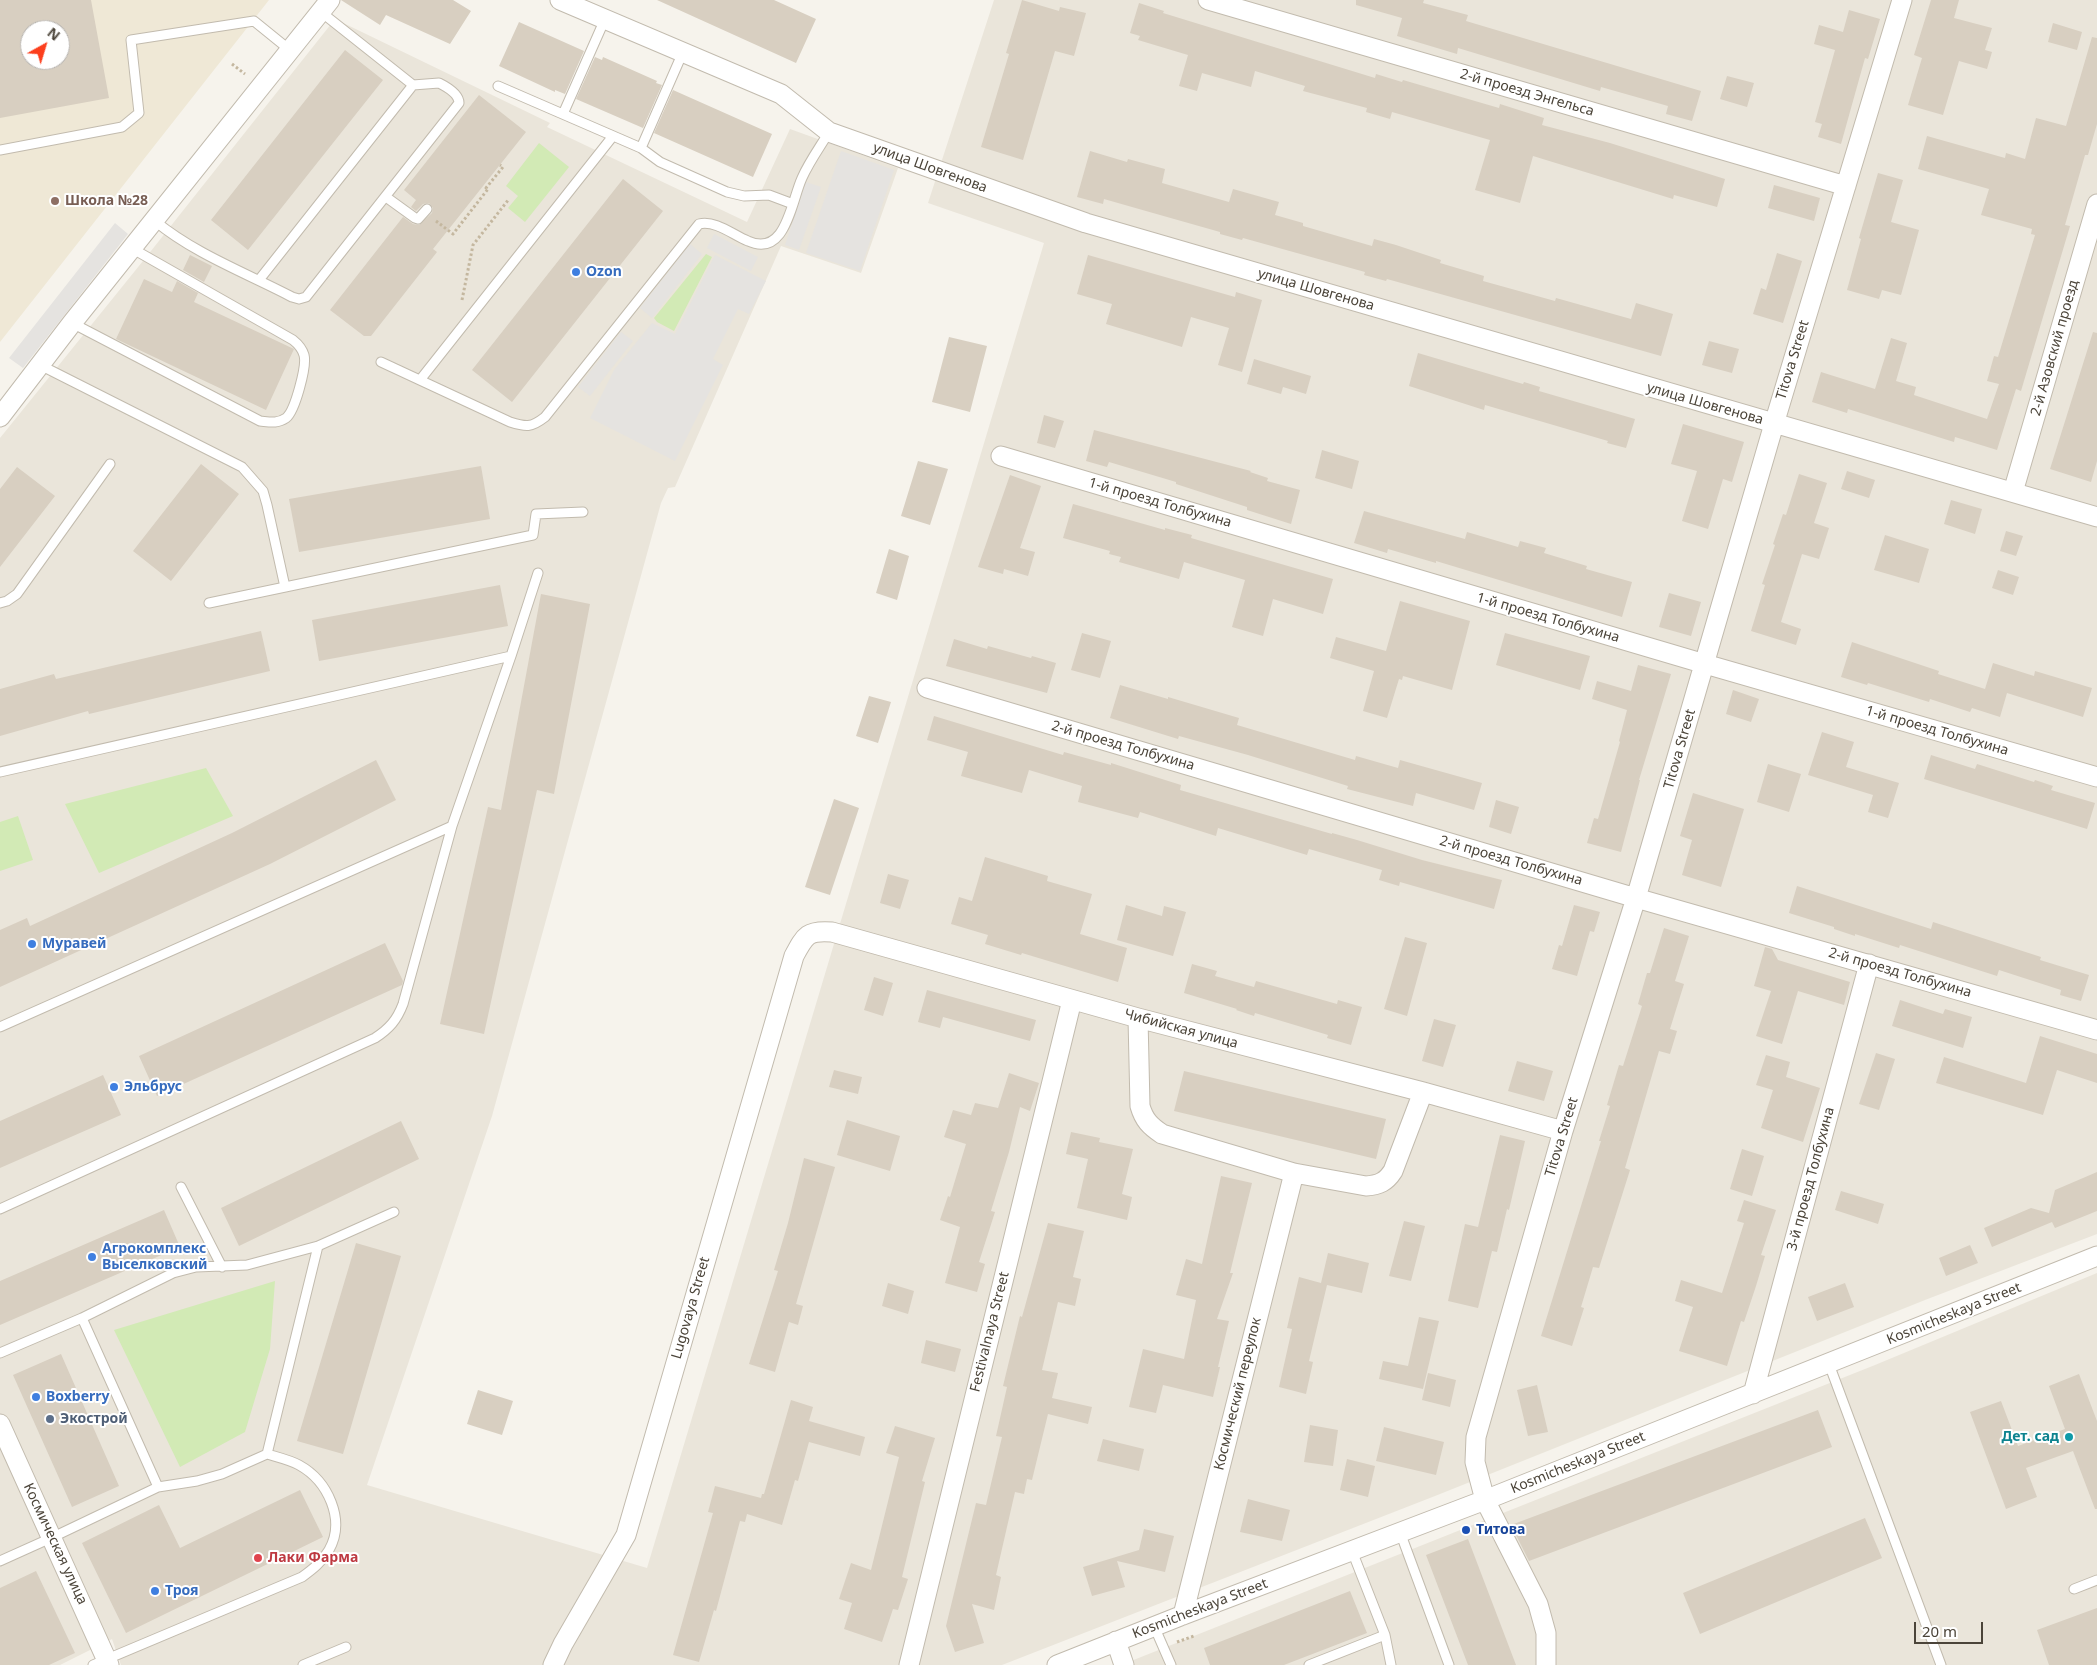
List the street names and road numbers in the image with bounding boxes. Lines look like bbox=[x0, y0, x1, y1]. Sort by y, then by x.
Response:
street label: 2-й проезд Энгельса bbox=[1458, 66, 1596, 120]
street label: улица Шовгенова bbox=[871, 140, 989, 196]
street label: улица Шовгенова bbox=[1256, 265, 1376, 315]
street label: 2-й Азовский проезд bbox=[2028, 278, 2082, 418]
street label: Titova Street bbox=[1773, 318, 1813, 402]
street label: улица Шовгенова bbox=[1645, 379, 1765, 429]
street label: 1-й проезд Толбухина bbox=[1087, 475, 1233, 531]
street label: 1-й проезд Толбухина bbox=[1475, 590, 1621, 646]
street label: 1-й проезд Толбухина bbox=[1864, 703, 2010, 759]
street label: Titova Street bbox=[1661, 707, 1699, 791]
street label: 2-й проезд Толбухина bbox=[1050, 718, 1196, 774]
street label: 2-й проезд Толбухина bbox=[1438, 833, 1584, 889]
street label: 2-й проезд Толбухина bbox=[1827, 945, 1973, 1001]
street label: Чибийская улица bbox=[1122, 1006, 1240, 1052]
street label: Titova Street bbox=[1542, 1095, 1582, 1179]
street label: 3-й проезд Толбухина bbox=[1784, 1105, 1838, 1253]
street label: Lugovaya Street bbox=[668, 1255, 714, 1361]
street label: Festivalnaya Street bbox=[967, 1270, 1013, 1394]
street label: Kosmicheskaya Street bbox=[1884, 1279, 2024, 1349]
street label: Космический переулок bbox=[1211, 1316, 1265, 1472]
street label: Kosmicheskaya Street bbox=[1508, 1428, 1648, 1498]
street label: Космическая улица bbox=[19, 1480, 91, 1608]
street label: Kosmicheskaya Street bbox=[1130, 1575, 1270, 1643]

